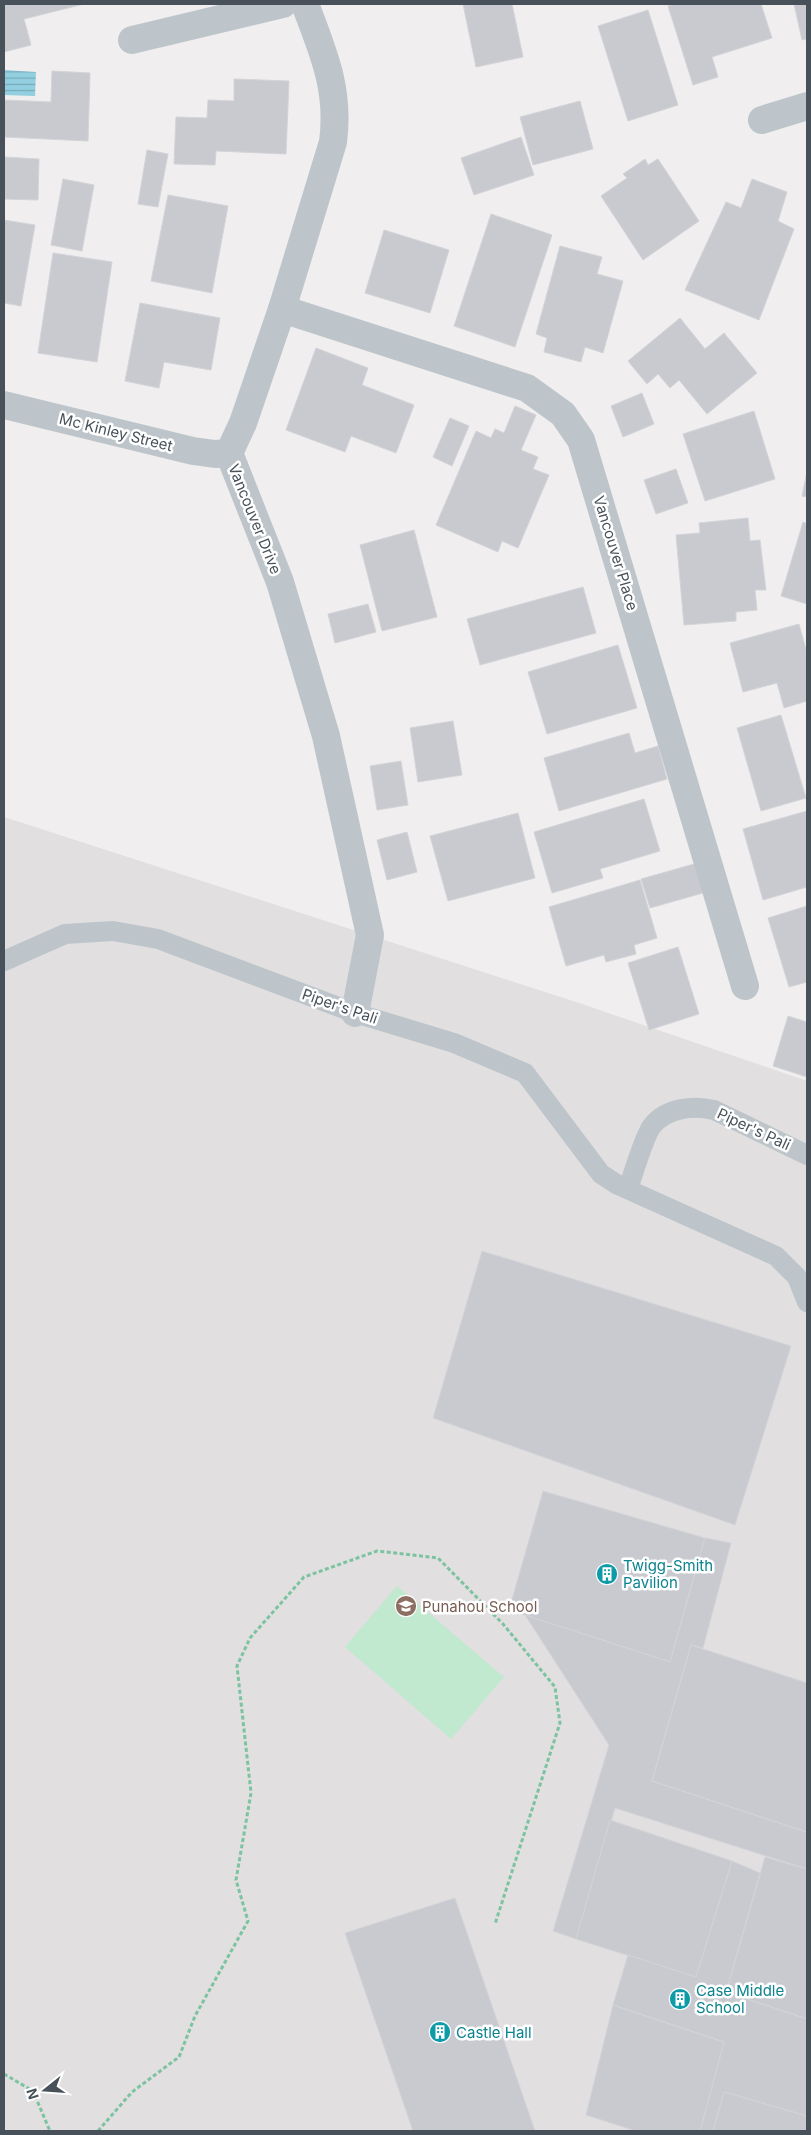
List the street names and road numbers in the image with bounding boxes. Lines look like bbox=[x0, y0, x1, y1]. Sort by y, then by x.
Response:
street label: Mc Kinley Street bbox=[57, 409, 175, 455]
street label: Vancouver Drive bbox=[224, 461, 286, 577]
street label: Vancouver Place bbox=[590, 493, 642, 613]
street label: Piper's Pali bbox=[300, 984, 380, 1028]
street label: Piper's Pali bbox=[714, 1104, 794, 1154]

